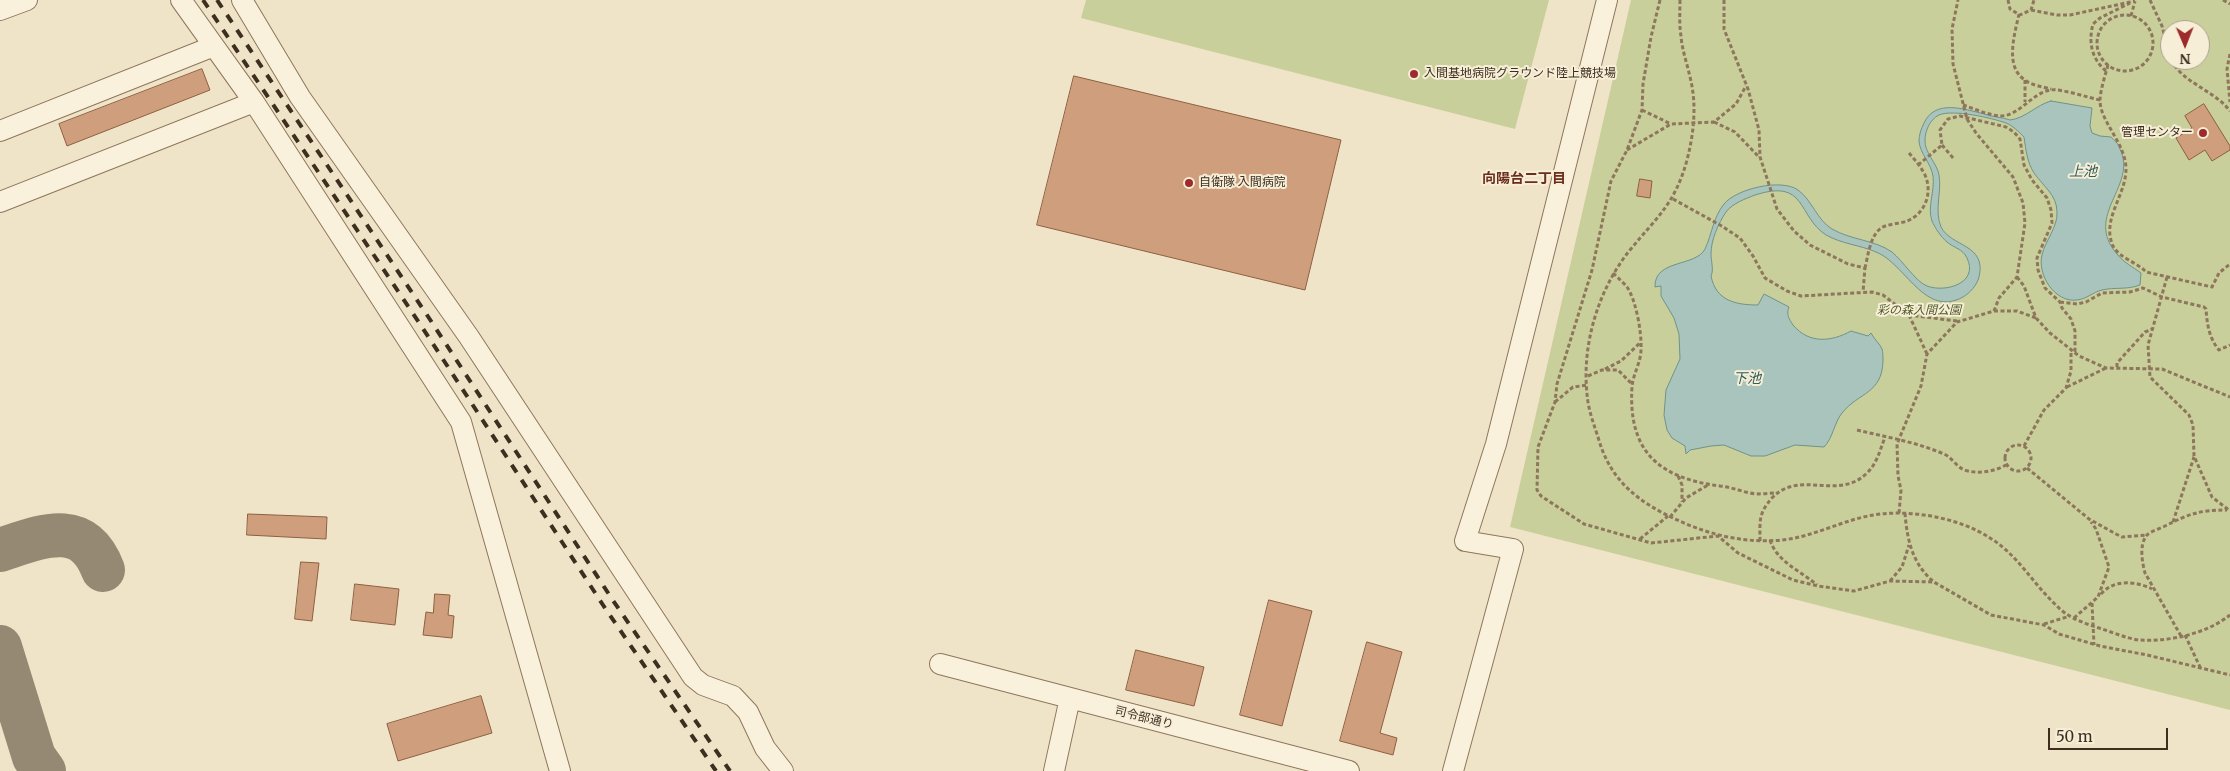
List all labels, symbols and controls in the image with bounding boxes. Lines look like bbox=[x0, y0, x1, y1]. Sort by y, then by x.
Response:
north arrow bbox=[2160, 20, 2210, 70]
text: N bbox=[2180, 50, 2191, 68]
place label: 入間基地病院グラウンド陸上競技場 bbox=[1424, 67, 1616, 81]
marker: 入間基地病院グラウンド陸上競技場 bbox=[1408, 68, 1420, 80]
place label: 管理センター bbox=[2121, 126, 2193, 140]
marker: 管理センター bbox=[2197, 127, 2209, 139]
water label: 上池 bbox=[2069, 164, 2097, 180]
district label: 向陽台二丁目 bbox=[1482, 171, 1566, 187]
place label: 自衛隊 入間病院 bbox=[1199, 176, 1286, 190]
marker: 自衛隊 入間病院 bbox=[1183, 177, 1195, 189]
park label: 彩の森入間公園 bbox=[1877, 304, 1961, 318]
water label: 下池 bbox=[1733, 371, 1761, 387]
street label: 司令部通り bbox=[1113, 704, 1175, 732]
scale bar bbox=[2050, 718, 2170, 750]
text: 50 m bbox=[2056, 727, 2093, 746]

